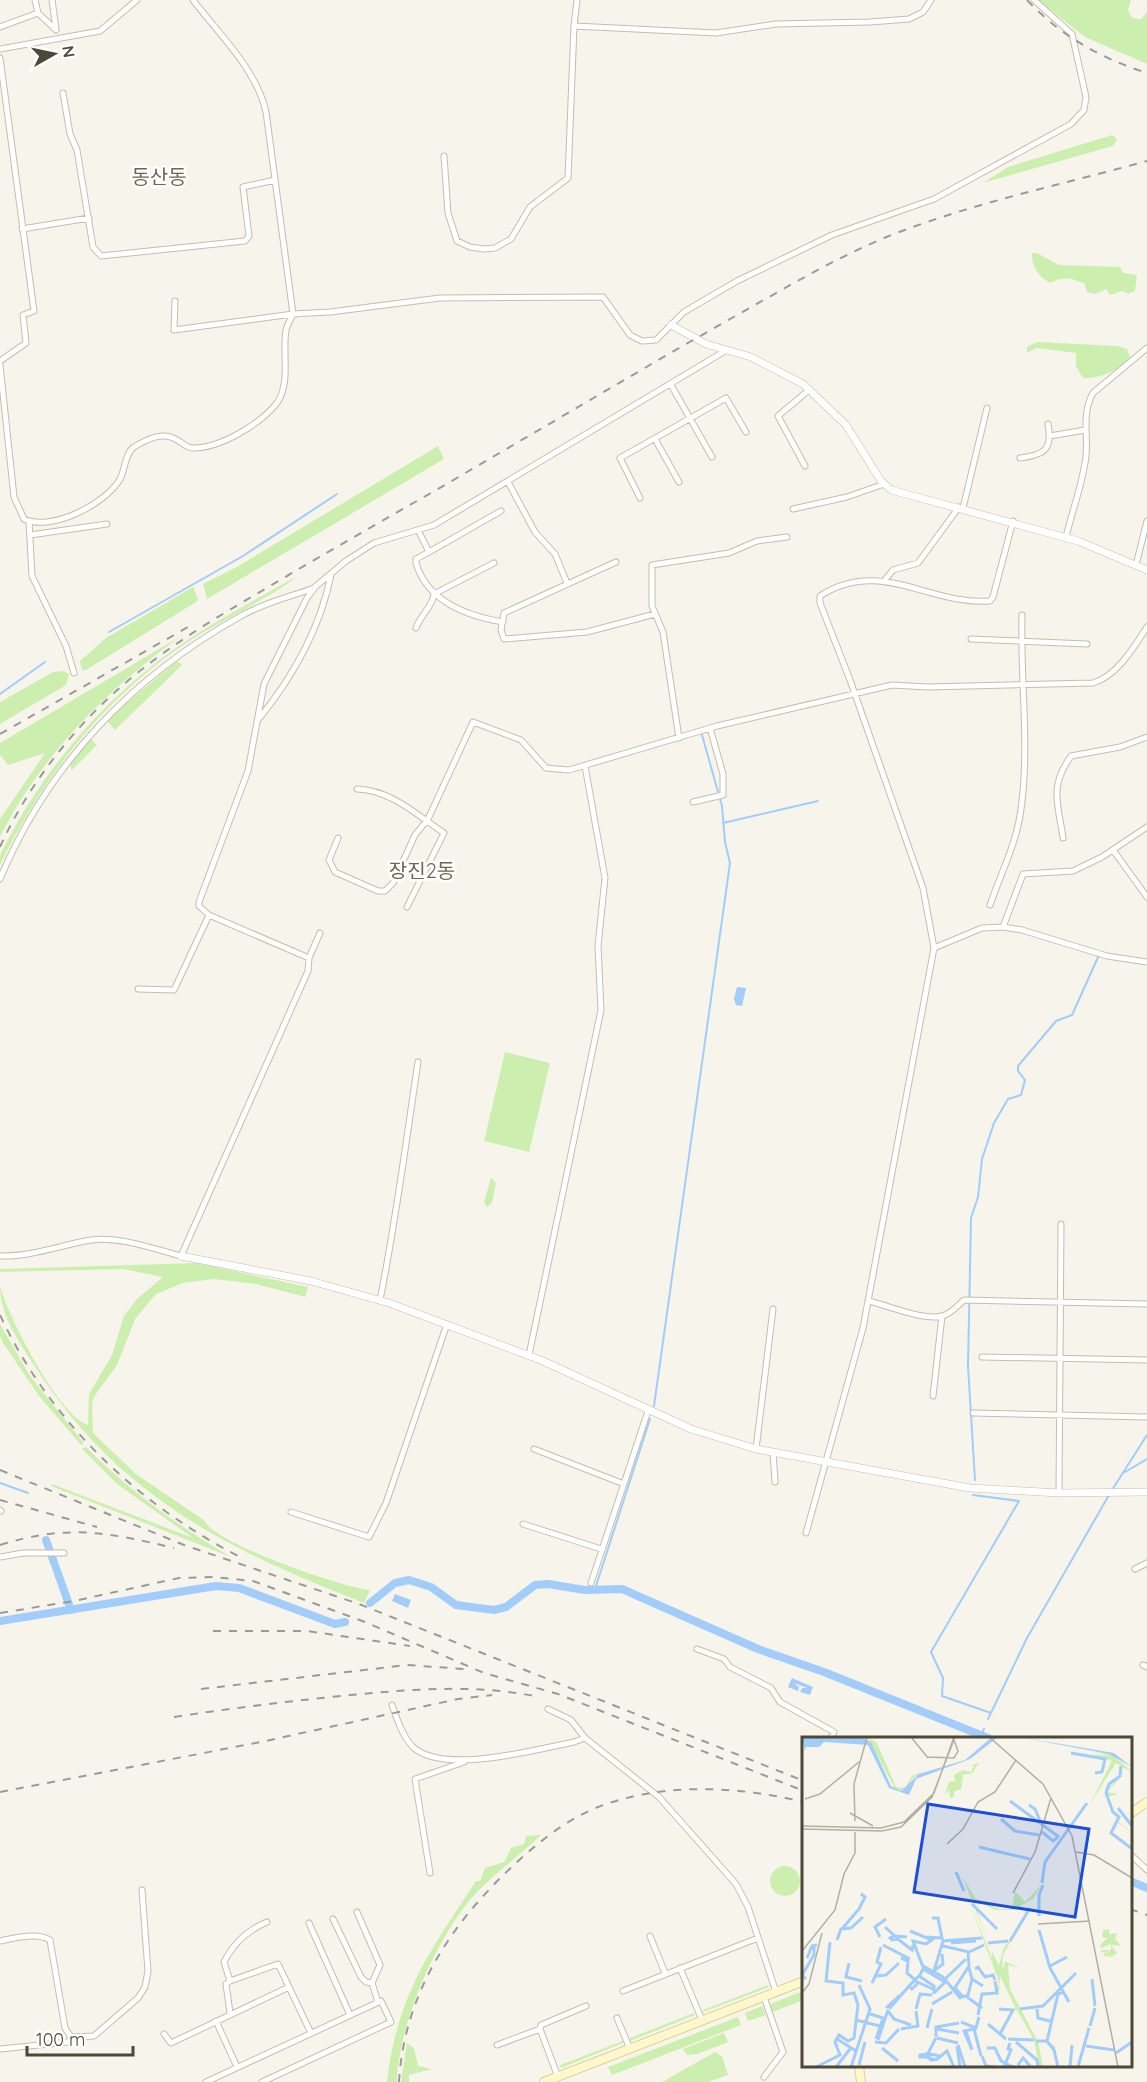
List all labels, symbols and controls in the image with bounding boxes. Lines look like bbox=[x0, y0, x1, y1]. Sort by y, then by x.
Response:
north arrow bbox=[24, 24, 84, 84]
text: N bbox=[58, 44, 80, 59]
district label: 동산동 bbox=[131, 164, 187, 189]
district label: 장진2동 bbox=[389, 858, 455, 883]
inset map bbox=[802, 1737, 1132, 2067]
scale bar bbox=[27, 2019, 134, 2057]
text: 100 m bbox=[36, 2028, 85, 2051]

